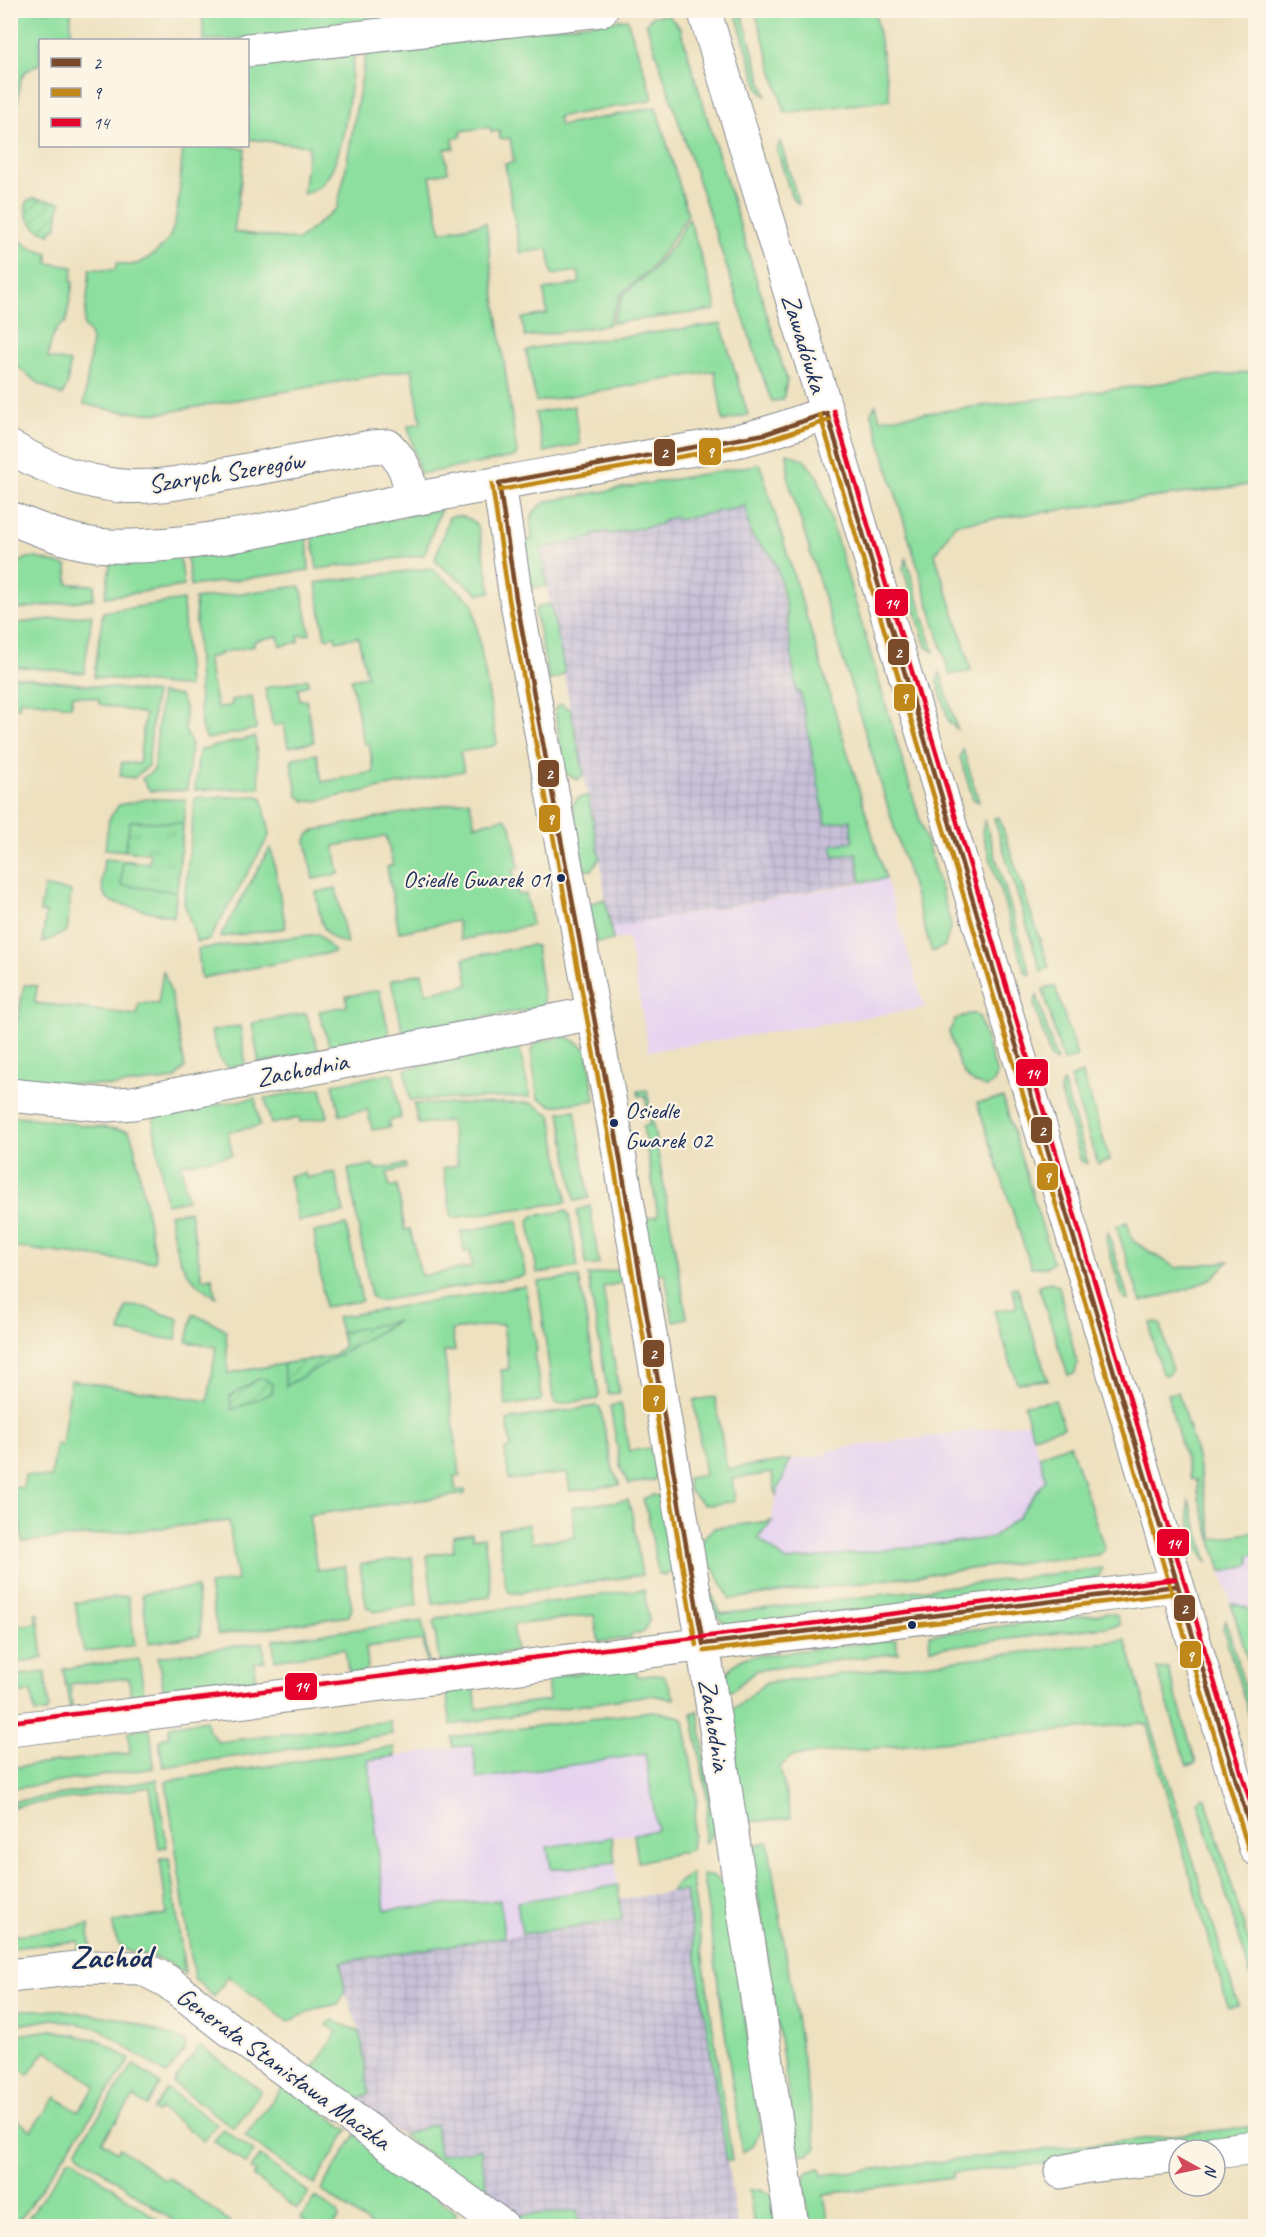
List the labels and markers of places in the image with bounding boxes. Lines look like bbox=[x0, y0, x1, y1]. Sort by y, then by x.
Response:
place label: Osiedle Gwarek 01 bbox=[403, 864, 551, 894]
marker: Osiedle Gwarek 01 bbox=[555, 872, 567, 884]
place label: Osiedle Gwarek 02 bbox=[625, 1095, 714, 1155]
marker: Osiedle Gwarek 02 bbox=[608, 1117, 620, 1129]
unlabelled marker bbox=[906, 1619, 918, 1631]

